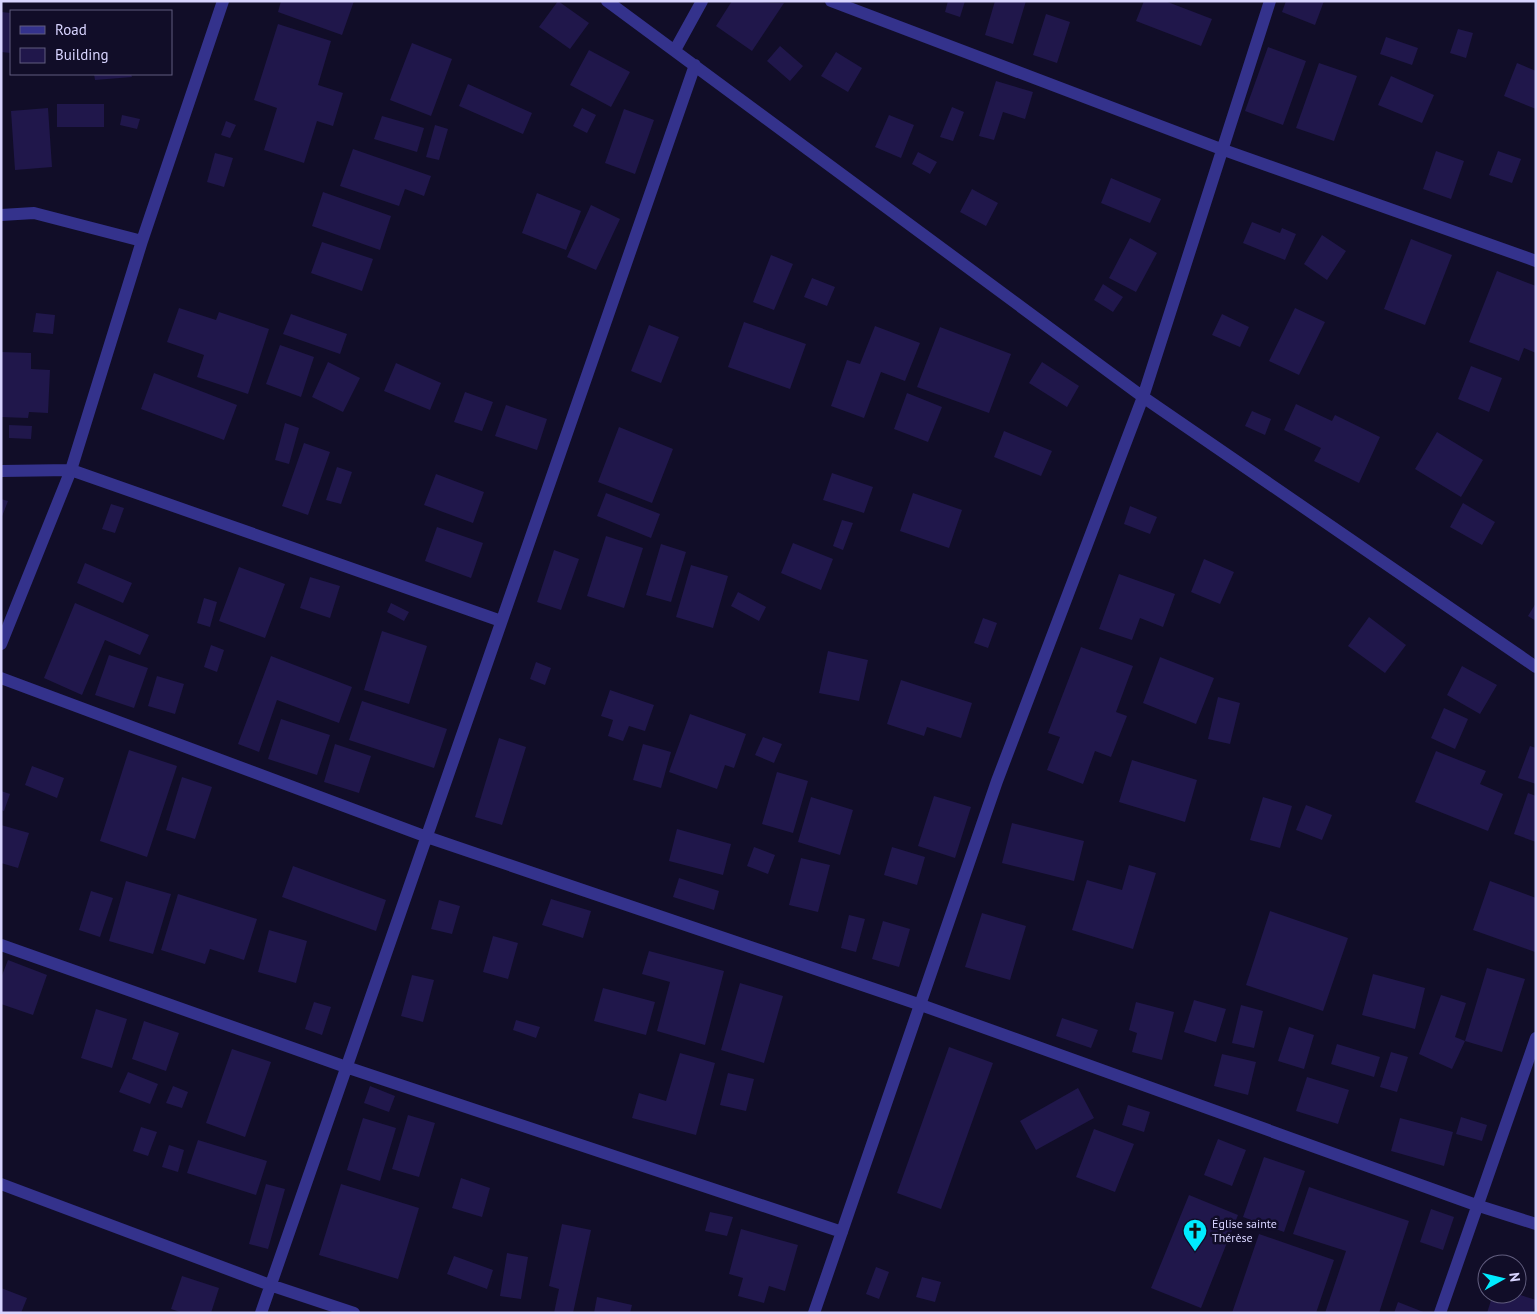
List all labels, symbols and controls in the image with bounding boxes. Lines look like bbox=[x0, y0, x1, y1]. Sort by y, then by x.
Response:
legend bbox=[10, 10, 172, 75]
text: Road bbox=[55, 20, 87, 39]
text: Building bbox=[55, 45, 109, 64]
place label: Église sainte Thérèse bbox=[1212, 1216, 1277, 1245]
church icon: Église sainte Thérèse bbox=[1182, 1218, 1208, 1252]
north arrow bbox=[1477, 1254, 1527, 1304]
text: N bbox=[1505, 1271, 1524, 1283]

